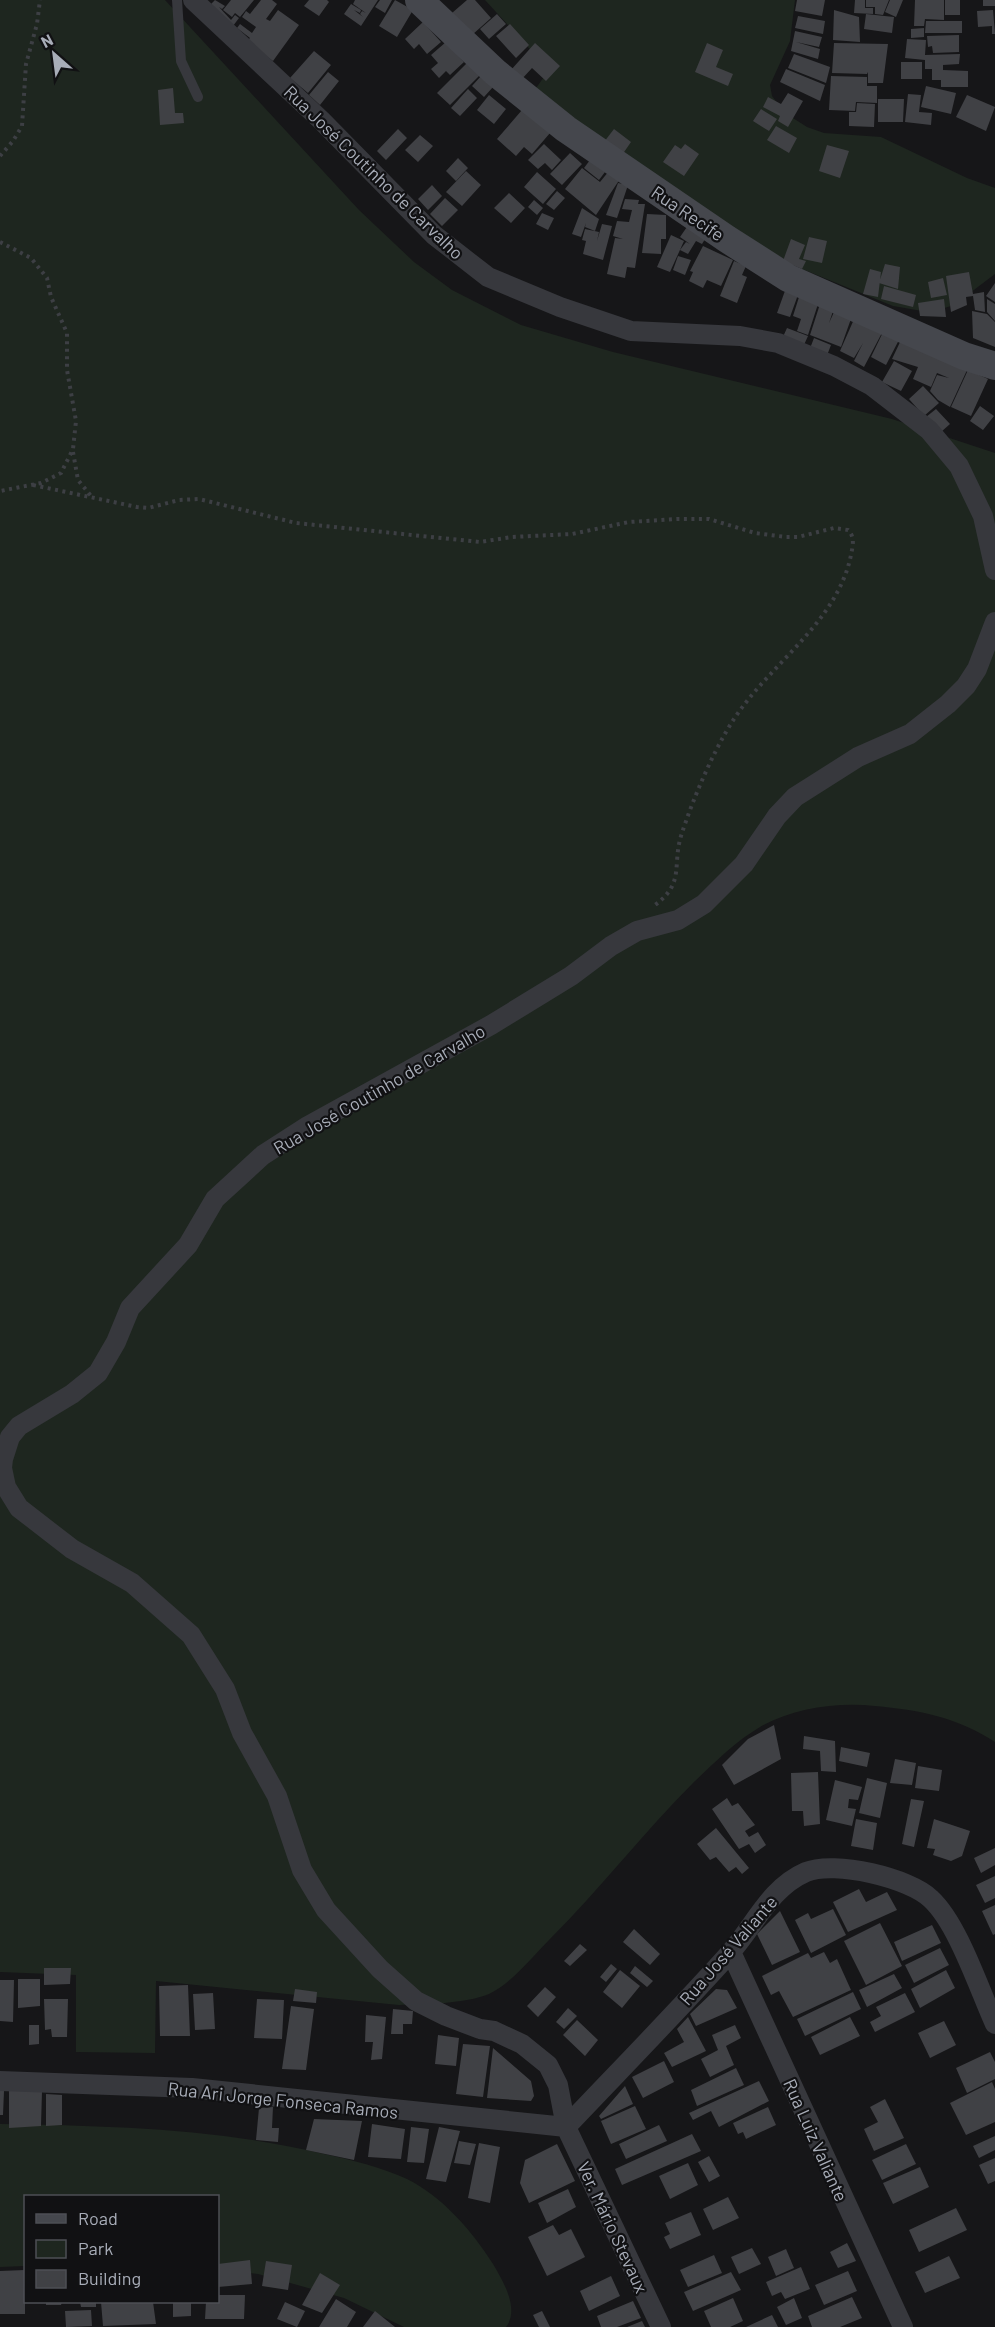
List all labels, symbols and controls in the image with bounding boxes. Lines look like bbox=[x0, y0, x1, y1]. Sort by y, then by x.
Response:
north arrow bbox=[24, 24, 84, 84]
text: N bbox=[38, 29, 56, 51]
street label: Rua José Coutinho de Carvalho bbox=[280, 80, 468, 264]
street label: Rua Recife bbox=[647, 181, 729, 245]
street label: Rua José Coutinho de Carvalho bbox=[269, 1019, 489, 1159]
street label: Rua José Valiante bbox=[674, 1891, 782, 2009]
street label: Rua Luiz Valiante bbox=[779, 2075, 853, 2205]
street label: Rua Ari Jorge Fonseca Ramos bbox=[167, 2077, 399, 2123]
street label: Ver. Mário Stevaux bbox=[573, 2158, 653, 2297]
legend bbox=[24, 2195, 219, 2303]
text: Road bbox=[78, 2207, 118, 2229]
text: Park bbox=[78, 2237, 113, 2259]
text: Building bbox=[78, 2267, 141, 2289]

